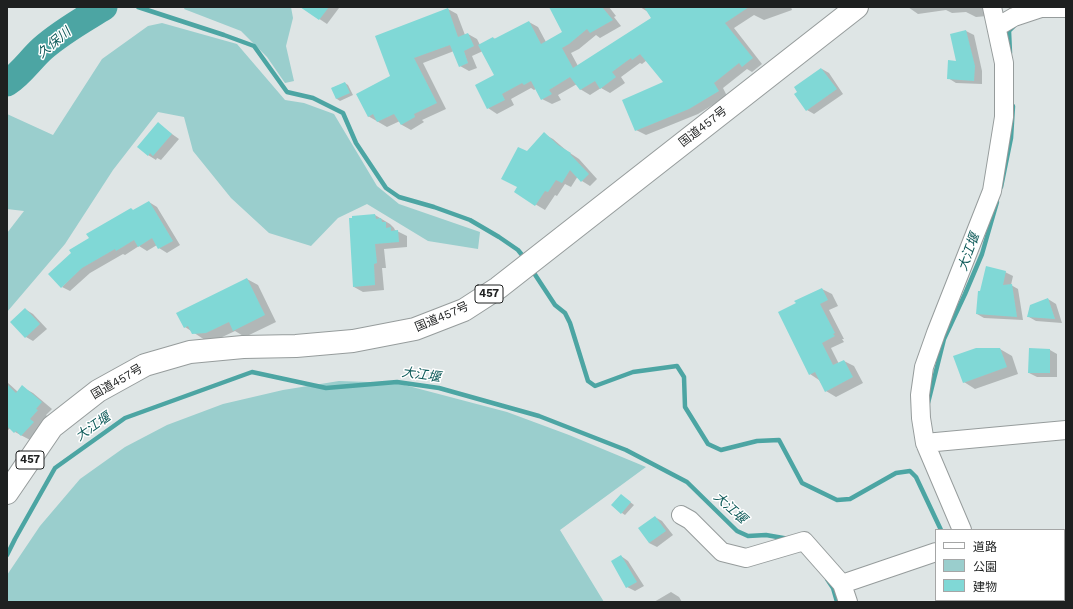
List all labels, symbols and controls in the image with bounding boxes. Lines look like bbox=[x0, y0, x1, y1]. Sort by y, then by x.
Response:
water label: 久保川 bbox=[34, 24, 74, 62]
street label: 国道457号 bbox=[676, 104, 730, 150]
water label: 大江堰 bbox=[955, 231, 983, 273]
road number: 457 bbox=[475, 285, 503, 303]
street label: 国道457号 bbox=[413, 299, 471, 335]
street label: 国道457号 bbox=[89, 362, 145, 402]
water label: 大江堰 bbox=[401, 365, 441, 385]
water label: 大江堰 bbox=[73, 409, 113, 445]
road number: 457 bbox=[16, 451, 44, 469]
water label: 大江堰 bbox=[710, 489, 750, 527]
legend bbox=[935, 529, 1065, 601]
text: 道路 bbox=[973, 540, 997, 554]
text: 公園 bbox=[973, 560, 997, 574]
text: 建物 bbox=[973, 580, 997, 594]

